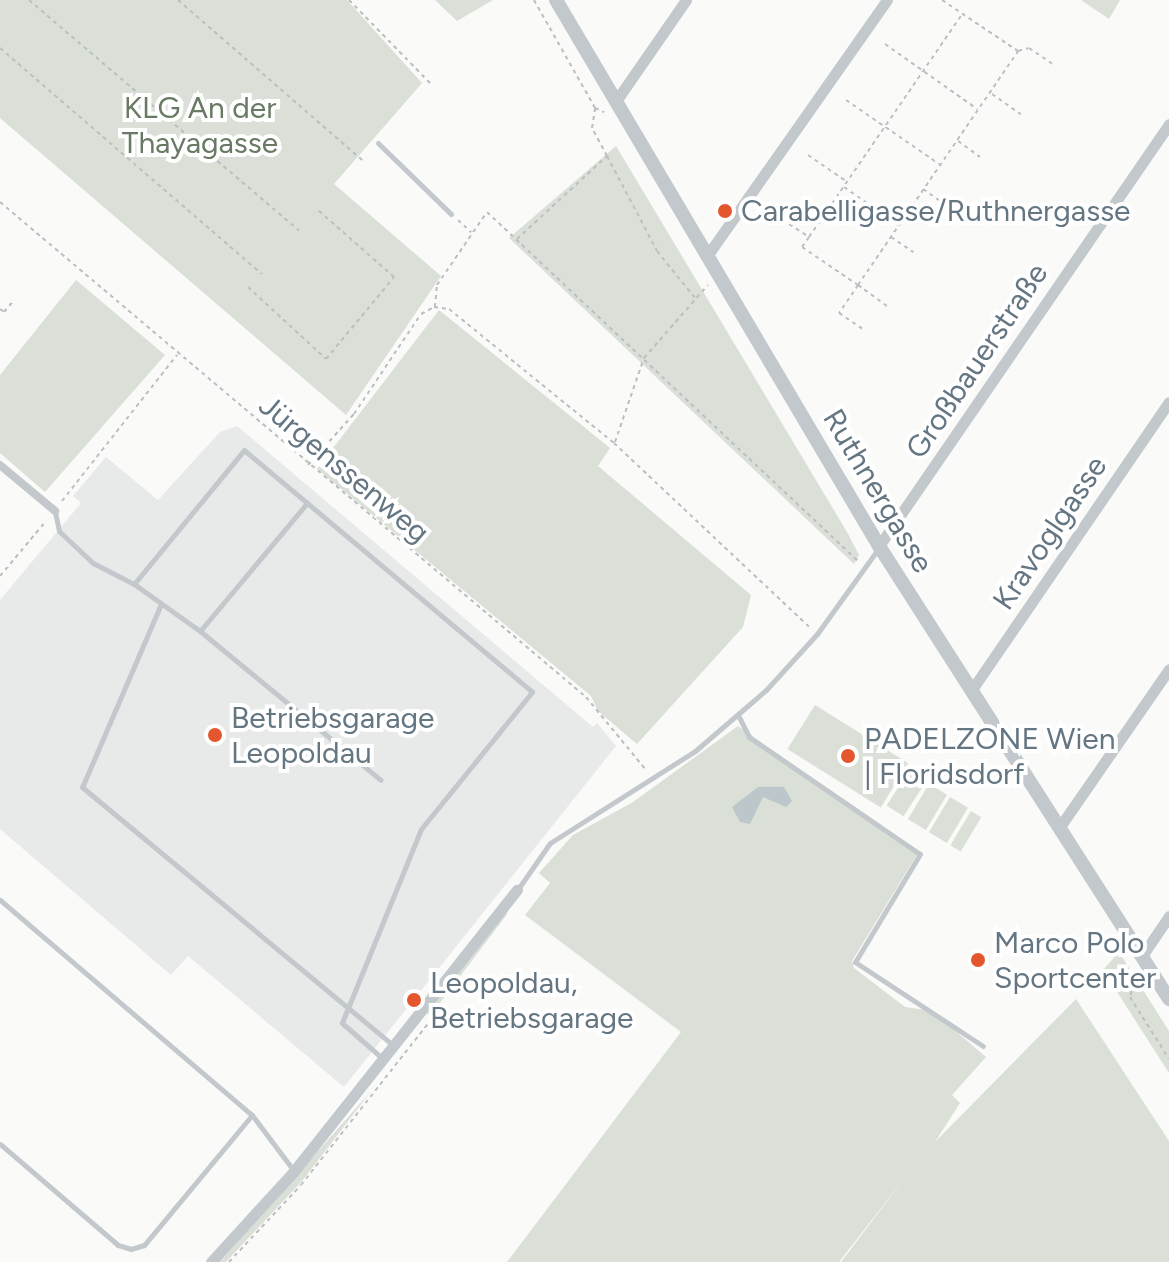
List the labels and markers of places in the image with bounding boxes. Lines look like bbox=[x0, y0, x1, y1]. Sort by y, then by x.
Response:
place label: Carabelligasse/Ruthnergasse bbox=[741, 193, 1130, 229]
marker: Carabelligasse/Ruthnergasse bbox=[716, 202, 734, 220]
place label: Betriebsgarage Leopoldau bbox=[231, 700, 434, 770]
place label: PADELZONE Wien | Floridsdorf bbox=[864, 721, 1115, 792]
marker: Betriebsgarage Leopoldau bbox=[206, 726, 224, 744]
marker: PADELZONE Wien | Floridsdorf bbox=[839, 747, 857, 765]
place label: Marco Polo Sportcenter bbox=[994, 925, 1156, 996]
marker: Marco Polo Sportcenter bbox=[969, 951, 987, 969]
place label: Leopoldau, Betriebsgarage bbox=[430, 965, 633, 1036]
marker: Leopoldau, Betriebsgarage bbox=[405, 991, 423, 1009]

